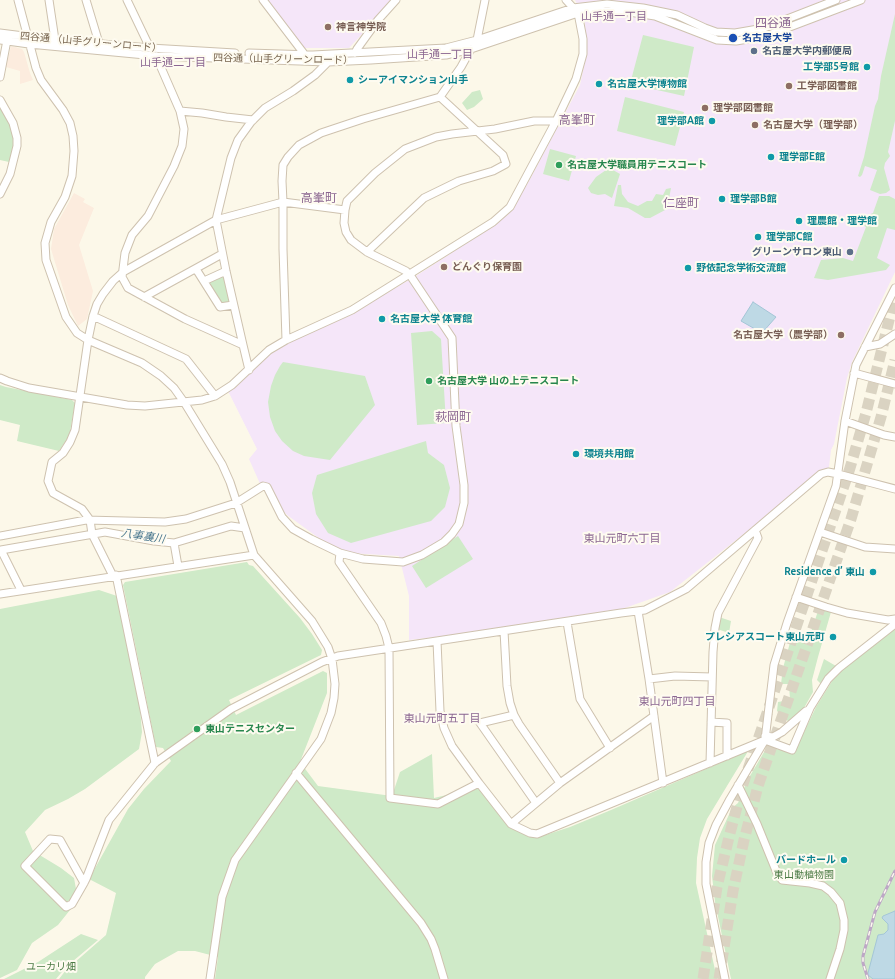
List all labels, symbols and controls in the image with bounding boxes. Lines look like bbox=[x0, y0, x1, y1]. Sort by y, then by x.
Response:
district label: 山手通一丁目 bbox=[581, 9, 647, 23]
district label: 四谷通 bbox=[755, 16, 791, 30]
place label: 神言神学院 bbox=[336, 21, 386, 33]
marker: 神言神学院 bbox=[323, 22, 333, 32]
street label: 四谷通 （山手グリーンロード） bbox=[20, 30, 162, 54]
marker: 名古屋大学 bbox=[727, 32, 739, 44]
place label: 名古屋大学 bbox=[742, 32, 792, 44]
place label: 名古屋大学内郵便局 bbox=[762, 45, 852, 57]
marker: 名古屋大学内郵便局 bbox=[749, 46, 759, 56]
district label: 山手通一丁目 bbox=[407, 47, 473, 61]
street label: 四谷通（山手グリーンロード） bbox=[213, 52, 353, 66]
district label: 山手通二丁目 bbox=[140, 55, 206, 69]
place label: 工学部5号館 bbox=[803, 61, 859, 73]
marker: 工学部5号館 bbox=[862, 62, 872, 72]
place label: シーアイマンション山手 bbox=[358, 74, 468, 86]
marker: シーアイマンション山手 bbox=[345, 75, 355, 85]
place label: 名古屋大学博物館 bbox=[607, 78, 687, 90]
marker: 名古屋大学博物館 bbox=[594, 79, 604, 89]
place label: 工学部図書館 bbox=[797, 80, 857, 92]
marker: 工学部図書館 bbox=[784, 81, 794, 91]
place label: 理学部図書館 bbox=[713, 102, 773, 114]
marker: 理学部図書館 bbox=[700, 103, 710, 113]
district label: 高峯町 bbox=[559, 113, 595, 127]
place label: 理学部A館 bbox=[657, 115, 704, 127]
marker: 理学部A館 bbox=[707, 116, 717, 126]
place label: 名古屋大学（理学部） bbox=[763, 119, 863, 131]
marker: 名古屋大学（理学部） bbox=[750, 120, 760, 130]
place label: 理学部E館 bbox=[779, 151, 825, 163]
marker: 理学部E館 bbox=[766, 152, 776, 162]
place label: 名古屋大学職員用テニスコート bbox=[567, 159, 707, 171]
marker: 名古屋大学職員用テニスコート bbox=[554, 160, 564, 170]
district label: 高峯町 bbox=[301, 191, 337, 205]
place label: 理学部B館 bbox=[730, 193, 777, 205]
marker: 理学部B館 bbox=[717, 194, 727, 204]
district label: 仁座町 bbox=[663, 196, 699, 210]
place label: 理農館・理学館 bbox=[807, 215, 877, 227]
marker: 理農館・理学館 bbox=[794, 216, 804, 226]
place label: 理学部C館 bbox=[766, 231, 812, 243]
marker: 理学部C館 bbox=[753, 232, 763, 242]
place label: グリーンサロン東山 bbox=[752, 246, 842, 258]
marker: グリーンサロン東山 bbox=[845, 247, 855, 257]
place label: どんぐり保育園 bbox=[452, 261, 522, 273]
marker: どんぐり保育園 bbox=[439, 262, 449, 272]
place label: 野依記念学術交流館 bbox=[696, 262, 786, 274]
marker: 野依記念学術交流館 bbox=[683, 263, 693, 273]
place label: 名古屋大学 体育館 bbox=[390, 313, 472, 325]
marker: 名古屋大学 体育館 bbox=[377, 314, 387, 324]
place label: 名古屋大学（農学部） bbox=[733, 329, 833, 341]
marker: 名古屋大学（農学部） bbox=[836, 330, 846, 340]
place label: 名古屋大学 山の上テニスコート bbox=[437, 375, 579, 387]
marker: 名古屋大学 山の上テニスコート bbox=[424, 376, 434, 386]
district label: 萩岡町 bbox=[435, 410, 471, 424]
place label: 環境共用館 bbox=[584, 448, 634, 460]
marker: 環境共用館 bbox=[571, 449, 581, 459]
water label: 八事裏川 bbox=[120, 526, 166, 546]
district label: 東山元町六丁目 bbox=[584, 531, 660, 545]
place label: Residence d’ 東山 bbox=[784, 566, 865, 578]
marker: Residence d’ 東山 bbox=[868, 567, 878, 577]
place label: プレシアスコート東山元町 bbox=[705, 631, 825, 643]
marker: プレシアスコート東山元町 bbox=[828, 632, 838, 642]
district label: 東山元町四丁目 bbox=[639, 694, 715, 708]
district label: 東山元町五丁目 bbox=[404, 711, 480, 725]
place label: 東山テニスセンター bbox=[205, 723, 295, 735]
marker: 東山テニスセンター bbox=[192, 724, 202, 734]
place label: バードホール bbox=[776, 854, 836, 866]
marker: バードホール bbox=[839, 855, 849, 865]
park label: 東山動植物園 bbox=[774, 869, 834, 881]
park label: ユーカリ畑 bbox=[26, 961, 76, 973]

